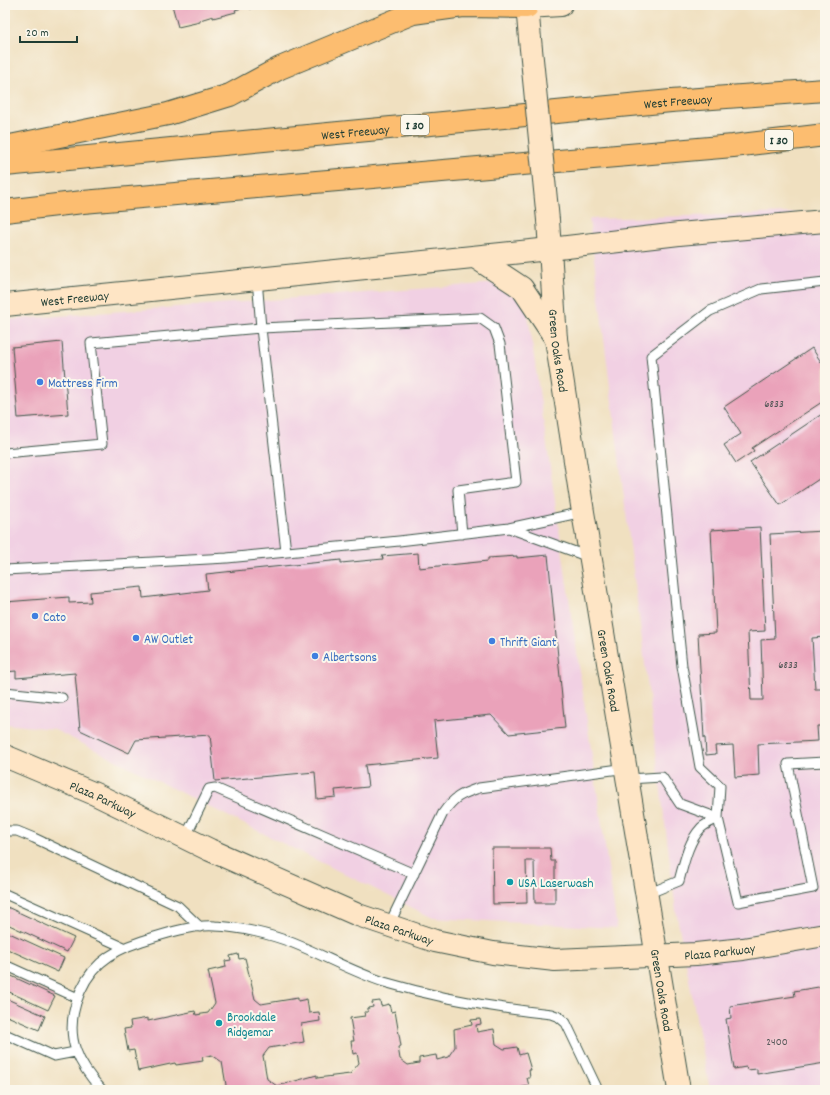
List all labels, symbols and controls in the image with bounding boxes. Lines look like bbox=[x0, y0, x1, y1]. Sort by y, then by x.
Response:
scale bar bbox=[20, 18, 77, 44]
text: 20 m bbox=[26, 25, 49, 42]
street label: West Freeway bbox=[643, 91, 714, 116]
road number: I 30 bbox=[401, 115, 429, 135]
street label: West Freeway bbox=[321, 121, 391, 147]
road number: I 30 bbox=[765, 130, 793, 150]
street label: West Freeway bbox=[40, 287, 111, 313]
street label: Green Oaks Road bbox=[542, 309, 571, 394]
place label: Mattress Firm bbox=[48, 375, 118, 394]
marker: Mattress Firm bbox=[35, 377, 45, 387]
house number: 6833 bbox=[764, 397, 784, 413]
place label: Cato bbox=[43, 609, 66, 628]
marker: Cato bbox=[30, 611, 40, 621]
street label: Green Oaks Road bbox=[591, 628, 623, 714]
place label: AW Outlet bbox=[144, 631, 193, 650]
marker: AW Outlet bbox=[131, 633, 141, 643]
place label: Thrift Giant bbox=[500, 634, 557, 653]
marker: Thrift Giant bbox=[487, 636, 497, 646]
place label: Albertsons bbox=[323, 649, 377, 668]
marker: Albertsons bbox=[310, 651, 320, 661]
house number: 6833 bbox=[778, 658, 798, 674]
street label: Plaza Parkway bbox=[66, 777, 139, 825]
place label: USA Laserwash bbox=[518, 875, 593, 894]
marker: USA Laserwash bbox=[505, 877, 515, 887]
street label: Plaza Parkway bbox=[362, 911, 436, 952]
street label: Plaza Parkway bbox=[684, 940, 758, 966]
street label: Green Oaks Road bbox=[644, 948, 676, 1033]
place label: Brookdale Ridgemar bbox=[227, 1009, 276, 1043]
marker: Brookdale Ridgemar bbox=[214, 1018, 224, 1028]
house number: 2400 bbox=[766, 1035, 788, 1051]

